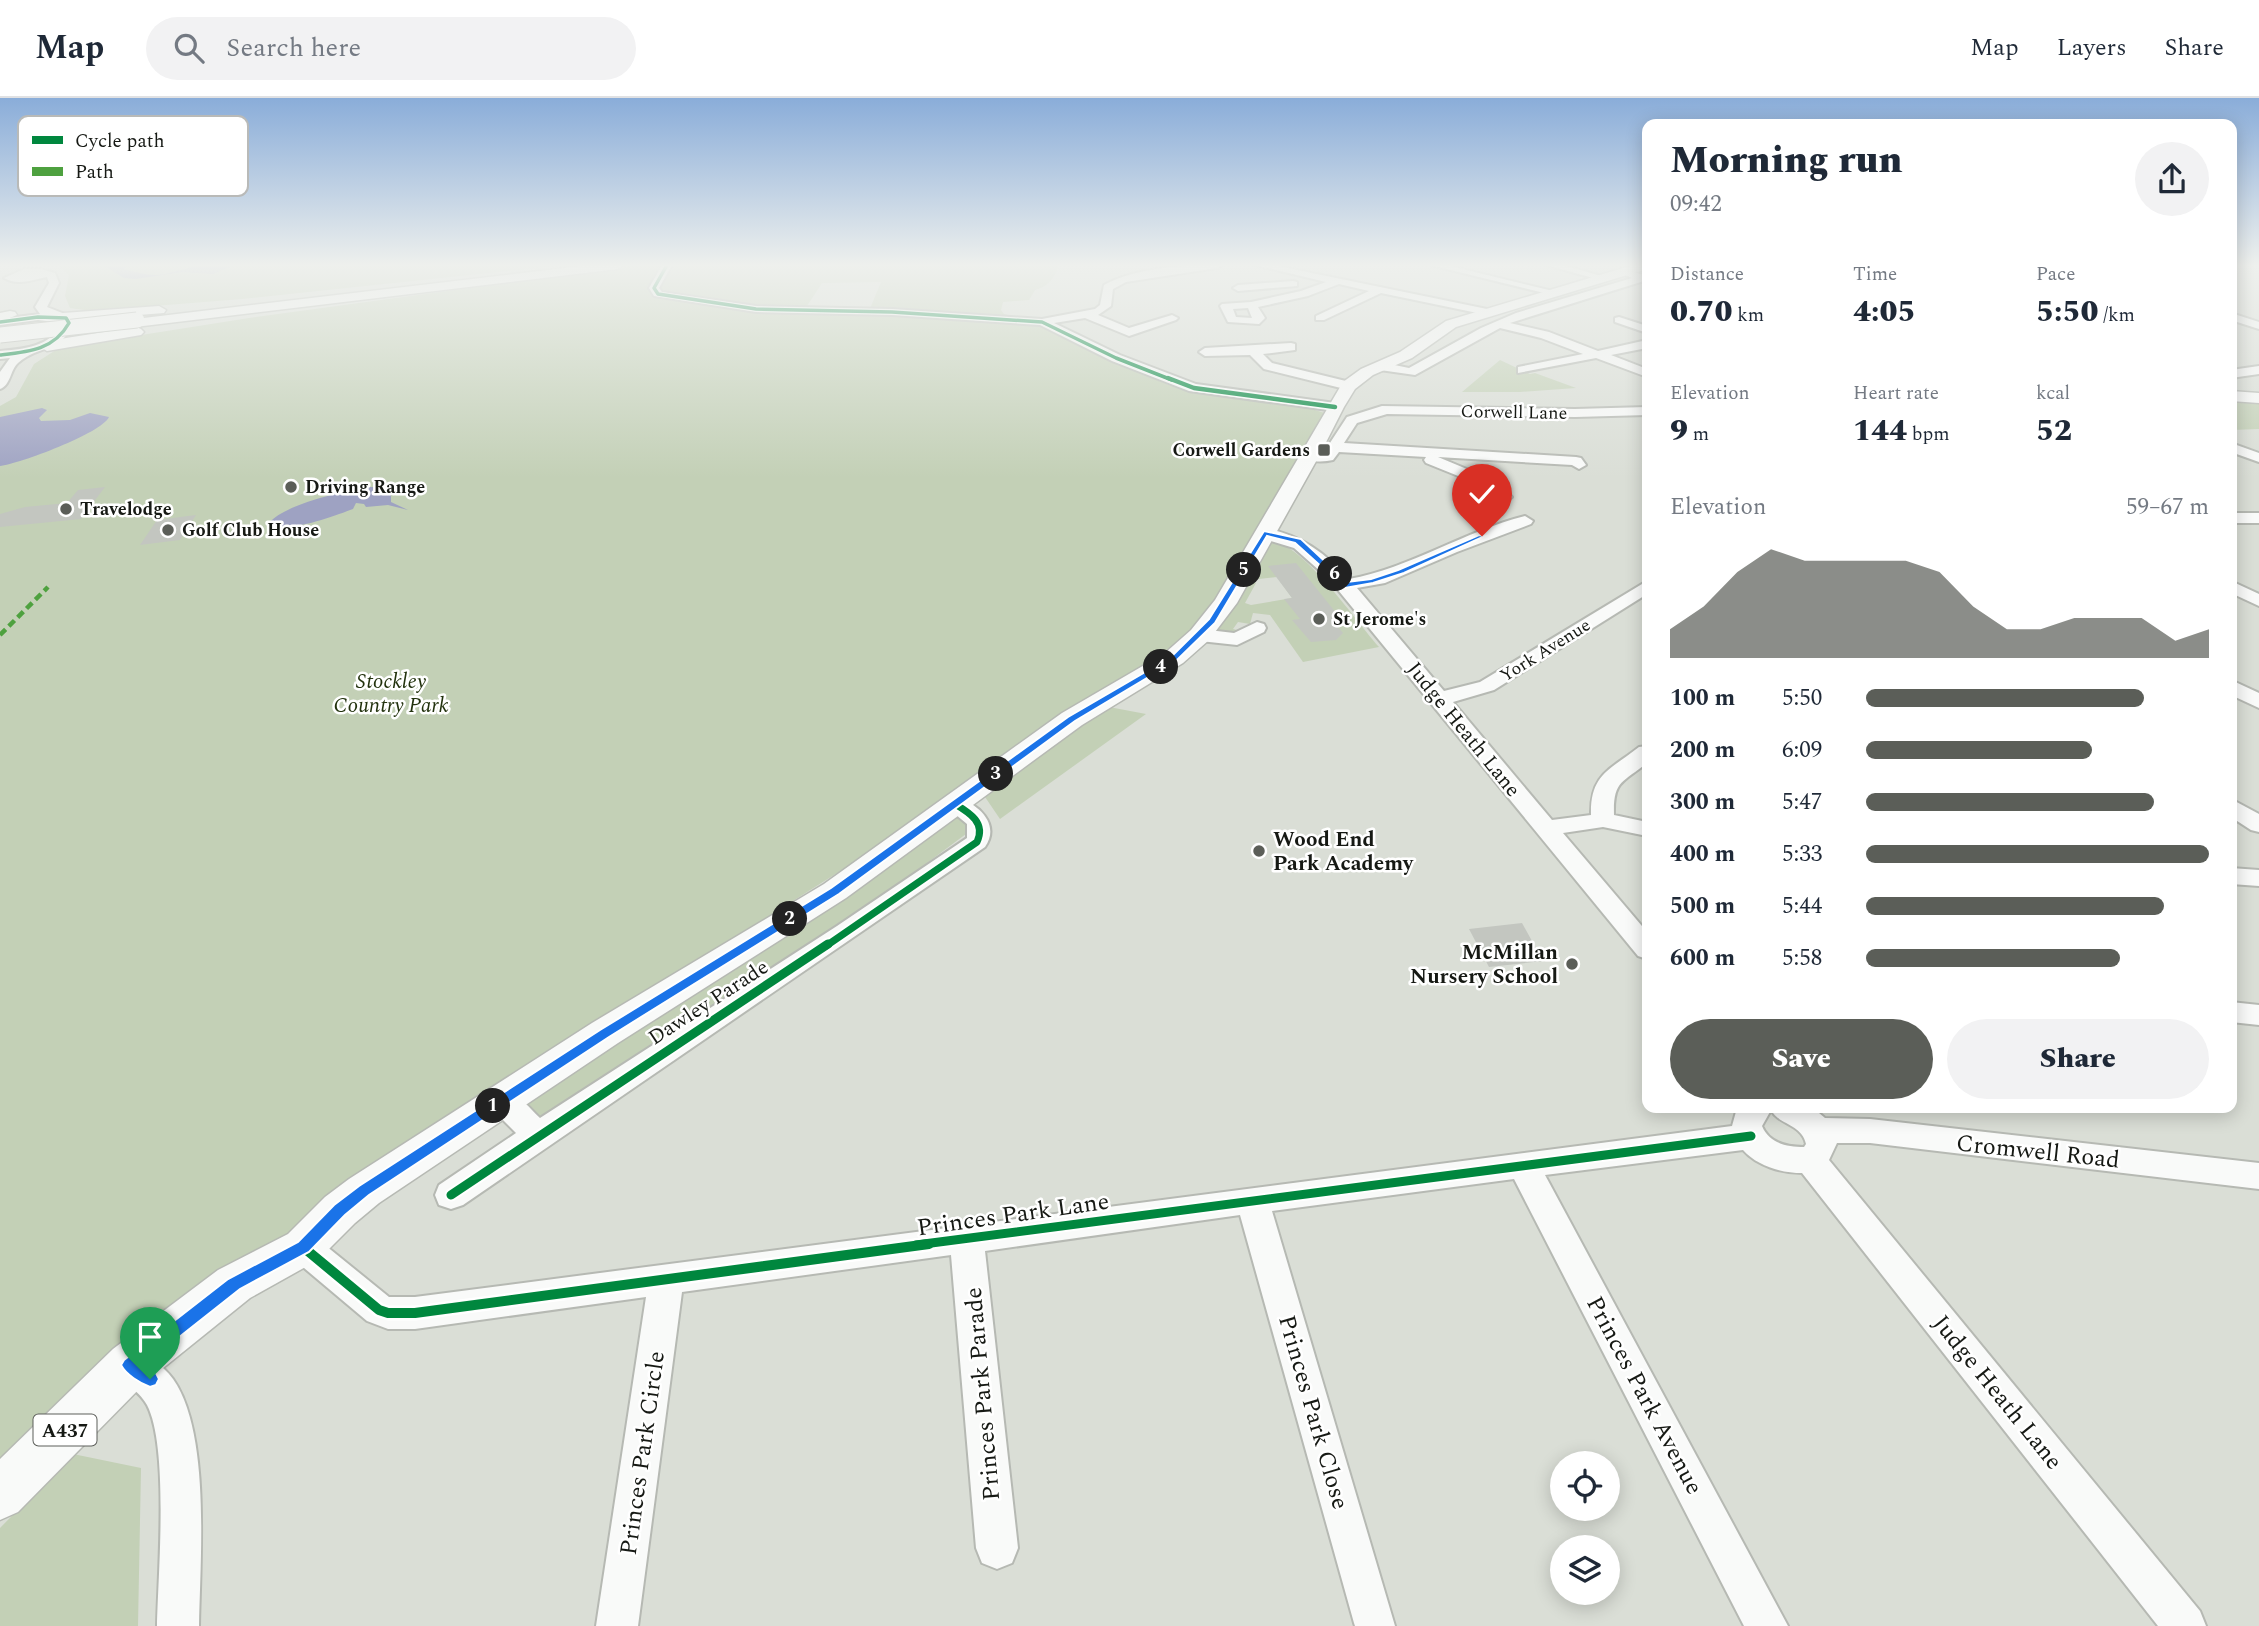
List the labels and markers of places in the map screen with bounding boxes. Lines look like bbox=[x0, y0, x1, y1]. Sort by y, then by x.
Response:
place label: Corwell Gardens bbox=[1172, 437, 1310, 464]
marker: Corwell Gardens bbox=[1316, 442, 1332, 458]
pin bbox=[1452, 464, 1512, 536]
place label: Driving Range bbox=[305, 474, 425, 501]
marker: Driving Range bbox=[283, 479, 299, 495]
place label: Travelodge bbox=[80, 496, 172, 523]
marker: Travelodge bbox=[58, 501, 74, 517]
place label: Golf Club House bbox=[182, 517, 319, 544]
marker: Golf Club House bbox=[160, 522, 176, 538]
pin: 5 bbox=[1226, 552, 1262, 588]
pin: 6 bbox=[1318, 556, 1352, 592]
place label: St Jerome's bbox=[1333, 606, 1426, 633]
marker: St Jerome's bbox=[1311, 611, 1327, 627]
pin: 4 bbox=[1144, 650, 1178, 684]
pin: 3 bbox=[978, 756, 1014, 792]
place label: Wood End Park Academy bbox=[1273, 824, 1414, 880]
marker: Wood End Park Academy bbox=[1251, 843, 1267, 859]
pin: 2 bbox=[772, 902, 808, 936]
place label: McMillan Nursery School bbox=[1410, 937, 1558, 993]
marker: McMillan Nursery School bbox=[1564, 956, 1580, 972]
pin: 1 bbox=[476, 1088, 510, 1124]
pin bbox=[120, 1307, 180, 1379]

